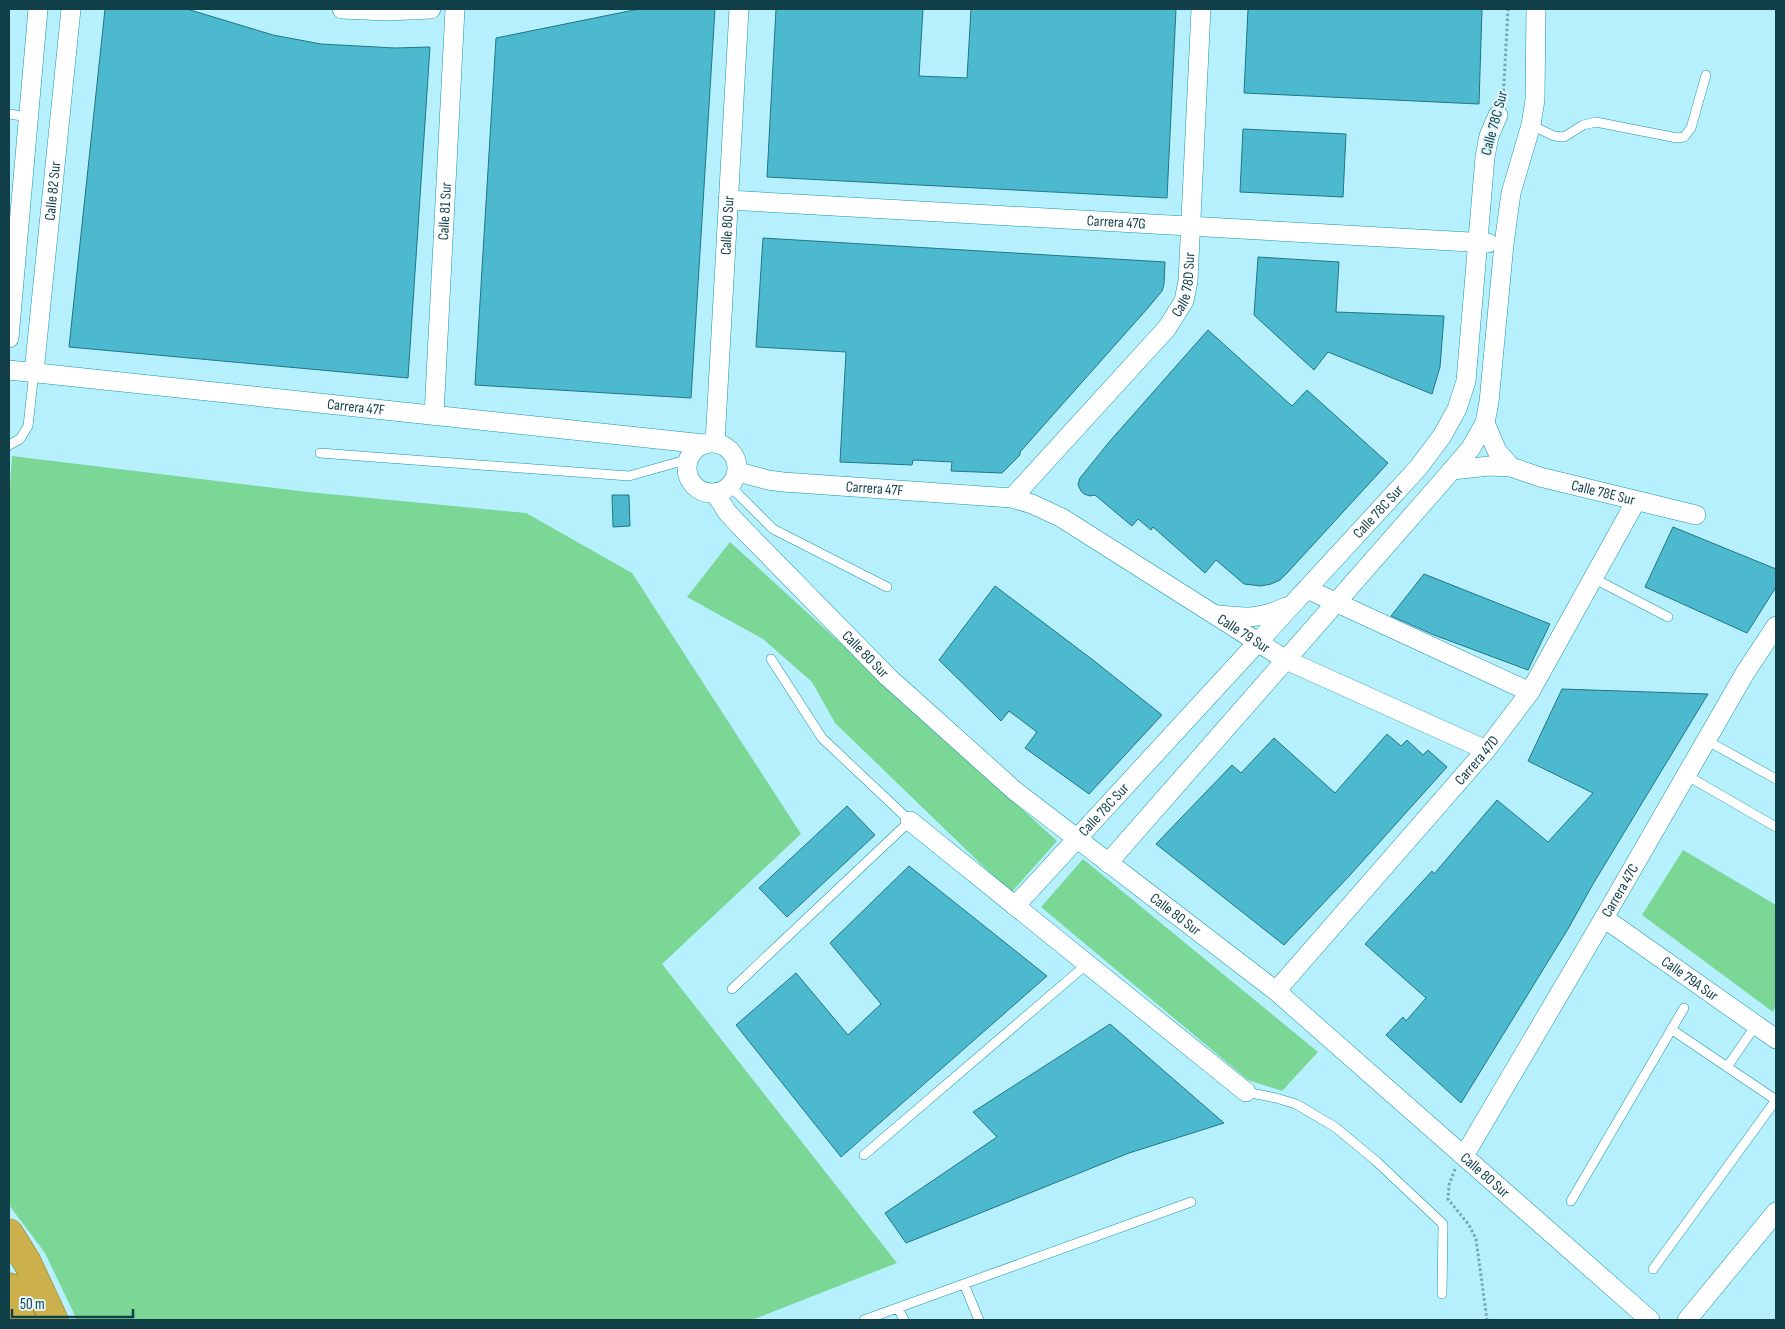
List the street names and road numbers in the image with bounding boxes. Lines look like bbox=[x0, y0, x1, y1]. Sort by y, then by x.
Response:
street label: Calle 78C Sur bbox=[1477, 88, 1512, 157]
street label: Calle 82 Sur bbox=[41, 160, 65, 221]
street label: Calle 81 Sur bbox=[434, 181, 456, 241]
street label: Calle 80 Sur bbox=[716, 194, 739, 256]
street label: Carrera 47G bbox=[1086, 211, 1146, 234]
street label: Calle 78D Sur bbox=[1167, 251, 1199, 321]
street label: Carrera 47F bbox=[326, 395, 386, 420]
street label: Calle 78E Sur bbox=[1569, 476, 1638, 510]
street label: Carrera 47F bbox=[845, 477, 904, 500]
street label: Calle 78C Sur bbox=[1349, 481, 1408, 543]
street label: Calle 79 Sur bbox=[1214, 610, 1274, 658]
street label: Calle 80 Sur bbox=[838, 627, 893, 683]
street label: Carrera 47D bbox=[1451, 732, 1504, 789]
street label: Calle 78C Sur bbox=[1075, 779, 1134, 841]
street label: Carrera 47C bbox=[1597, 860, 1643, 921]
street label: Calle 80 Sur bbox=[1146, 889, 1205, 941]
street label: Calle 79A Sur bbox=[1657, 952, 1722, 1006]
street label: Calle 80 Sur bbox=[1456, 1149, 1514, 1203]

